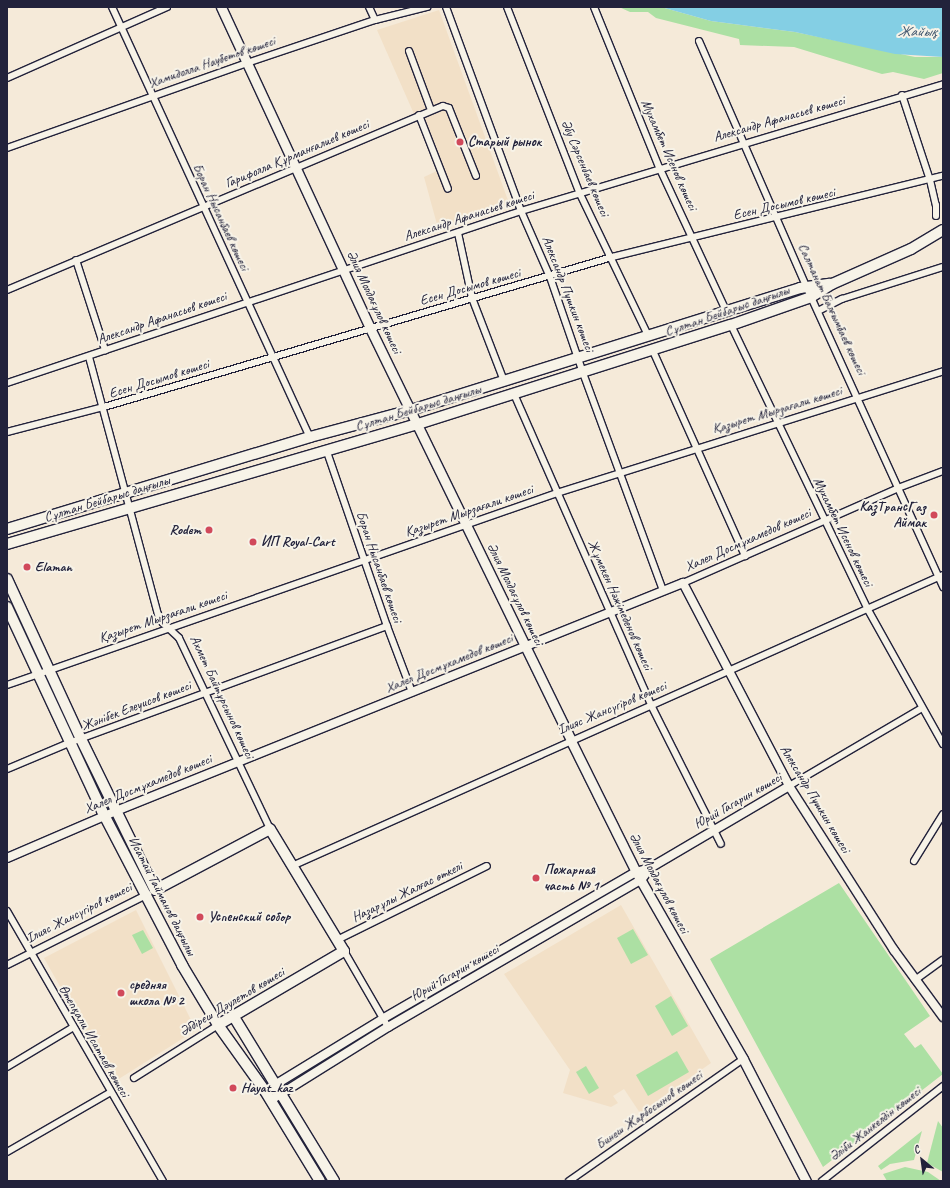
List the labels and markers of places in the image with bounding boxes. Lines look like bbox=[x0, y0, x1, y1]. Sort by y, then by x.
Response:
place label: Старый рынок bbox=[468, 134, 541, 150]
marker: Старый рынок bbox=[455, 137, 465, 147]
place label: КазТрансГаз Аймак bbox=[860, 499, 926, 532]
marker: КазТрансГаз Аймак bbox=[929, 510, 939, 520]
place label: Rodem bbox=[170, 522, 201, 538]
marker: Rodem bbox=[204, 525, 214, 535]
place label: ИП Royal-Cart bbox=[261, 534, 334, 550]
marker: ИП Royal-Cart bbox=[248, 537, 258, 547]
place label: Elaman bbox=[35, 559, 72, 575]
marker: Elaman bbox=[22, 562, 32, 572]
place label: Пожарная часть № 1 bbox=[544, 862, 599, 894]
marker: Пожарная часть № 1 bbox=[531, 873, 541, 883]
place label: Успенский собор bbox=[208, 909, 290, 925]
marker: Успенский собор bbox=[195, 912, 205, 922]
place label: cредняя школа № 2 bbox=[129, 977, 184, 1010]
marker: cредняя школа № 2 bbox=[116, 988, 126, 998]
place label: Hayat_kaz bbox=[241, 1080, 292, 1096]
marker: Hayat_kaz bbox=[228, 1083, 238, 1093]

